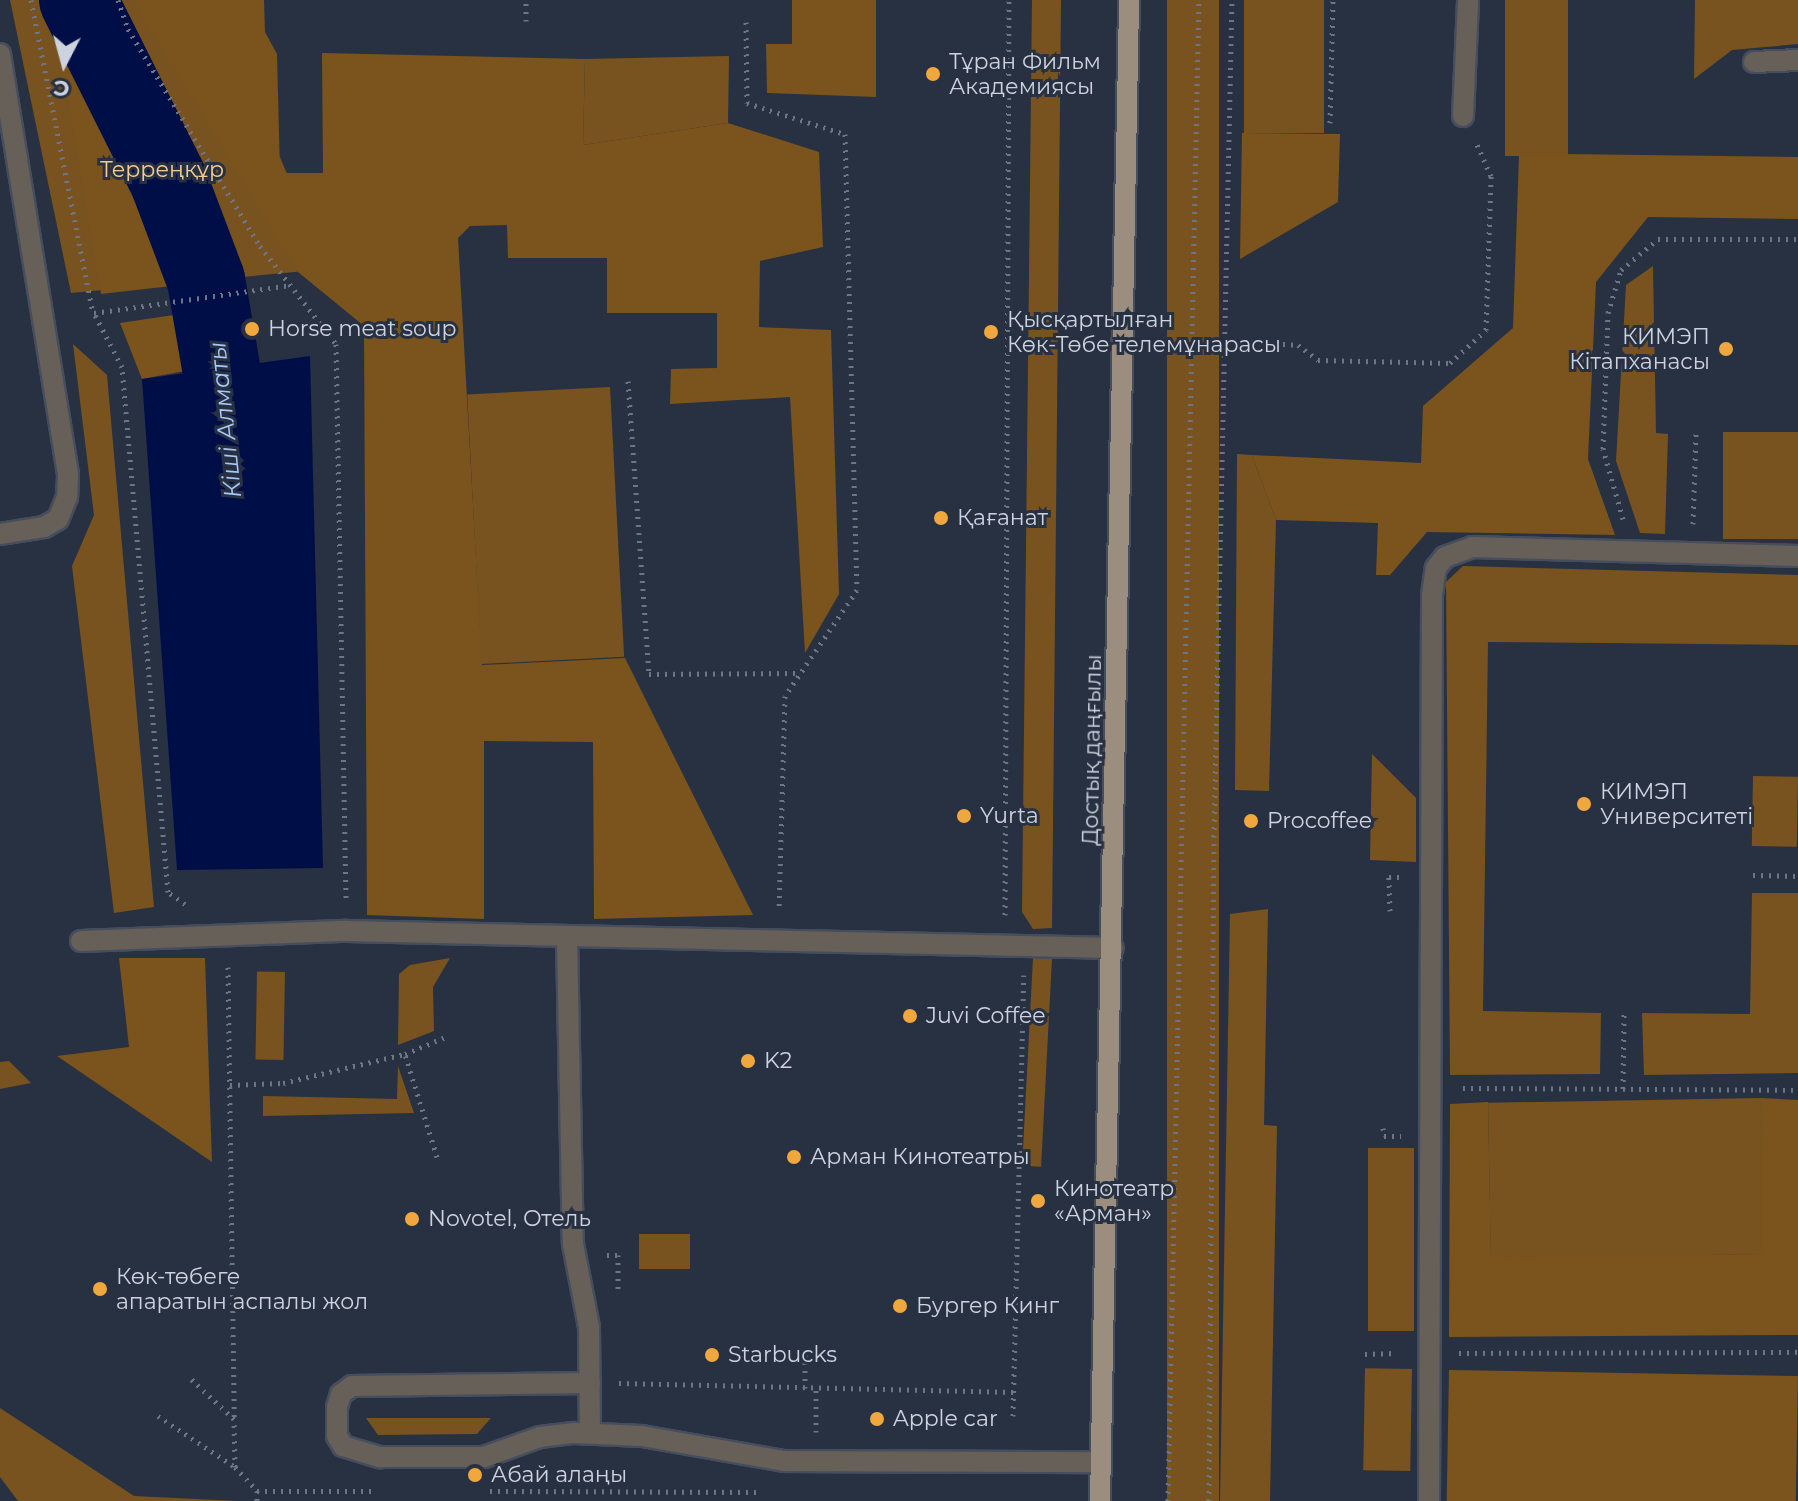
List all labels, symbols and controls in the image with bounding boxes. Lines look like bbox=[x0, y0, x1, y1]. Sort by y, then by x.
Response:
north arrow bbox=[24, 24, 104, 104]
place label: Тұран Фильм Академиясы bbox=[949, 48, 1101, 100]
marker: Тұран Фильм Академиясы bbox=[924, 65, 942, 83]
text: С bbox=[52, 74, 71, 103]
park label: Терреңқұр bbox=[100, 157, 224, 183]
place label: Қысқартылған Көк-Төбе телемұнарасы bbox=[1007, 306, 1281, 358]
place label: Horse meat soup bbox=[268, 316, 456, 342]
marker: Horse meat soup bbox=[243, 320, 261, 338]
marker: Қысқартылған Көк-Төбе телемұнарасы bbox=[982, 323, 1000, 341]
place label: КИМЭП Кітапханасы bbox=[1569, 323, 1710, 374]
water label: Кіші Алматы bbox=[202, 340, 248, 500]
marker: КИМЭП Кітапханасы bbox=[1717, 340, 1735, 358]
place label: Қағанат bbox=[957, 505, 1048, 531]
marker: Қағанат bbox=[932, 509, 950, 527]
street label: Достық даңғылы bbox=[1077, 654, 1107, 846]
place label: КИМЭП Университеті bbox=[1600, 778, 1753, 830]
marker: КИМЭП Университеті bbox=[1575, 795, 1593, 813]
place label: Yurta bbox=[980, 803, 1039, 829]
marker: Yurta bbox=[955, 807, 973, 825]
place label: Procoffee bbox=[1267, 808, 1372, 834]
marker: Procoffee bbox=[1242, 812, 1260, 830]
place label: Juvi Coffee bbox=[926, 1003, 1046, 1029]
marker: Juvi Coffee bbox=[901, 1007, 919, 1025]
place label: K2 bbox=[764, 1048, 792, 1074]
marker: K2 bbox=[739, 1052, 757, 1070]
place label: Арман Кинотеатры bbox=[810, 1144, 1030, 1170]
marker: Арман Кинотеатры bbox=[785, 1148, 803, 1166]
place label: Кинотеатр «Арман» bbox=[1054, 1175, 1174, 1226]
marker: Кинотеатр «Арман» bbox=[1029, 1192, 1047, 1210]
place label: Novotel, Отель bbox=[428, 1206, 591, 1232]
marker: Novotel, Отель bbox=[403, 1210, 421, 1228]
place label: Көк-төбеге апаратын аспалы жол bbox=[116, 1263, 368, 1314]
marker: Көк-төбеге апаратын аспалы жол bbox=[91, 1280, 109, 1298]
place label: Бургер Кинг bbox=[916, 1293, 1059, 1319]
marker: Бургер Кинг bbox=[891, 1297, 909, 1315]
place label: Starbucks bbox=[728, 1342, 837, 1368]
marker: Starbucks bbox=[703, 1346, 721, 1364]
place label: Apple car bbox=[893, 1406, 998, 1432]
marker: Apple car bbox=[868, 1410, 886, 1428]
place label: Абай алаңы bbox=[491, 1462, 627, 1488]
marker: Абай алаңы bbox=[466, 1466, 484, 1484]

